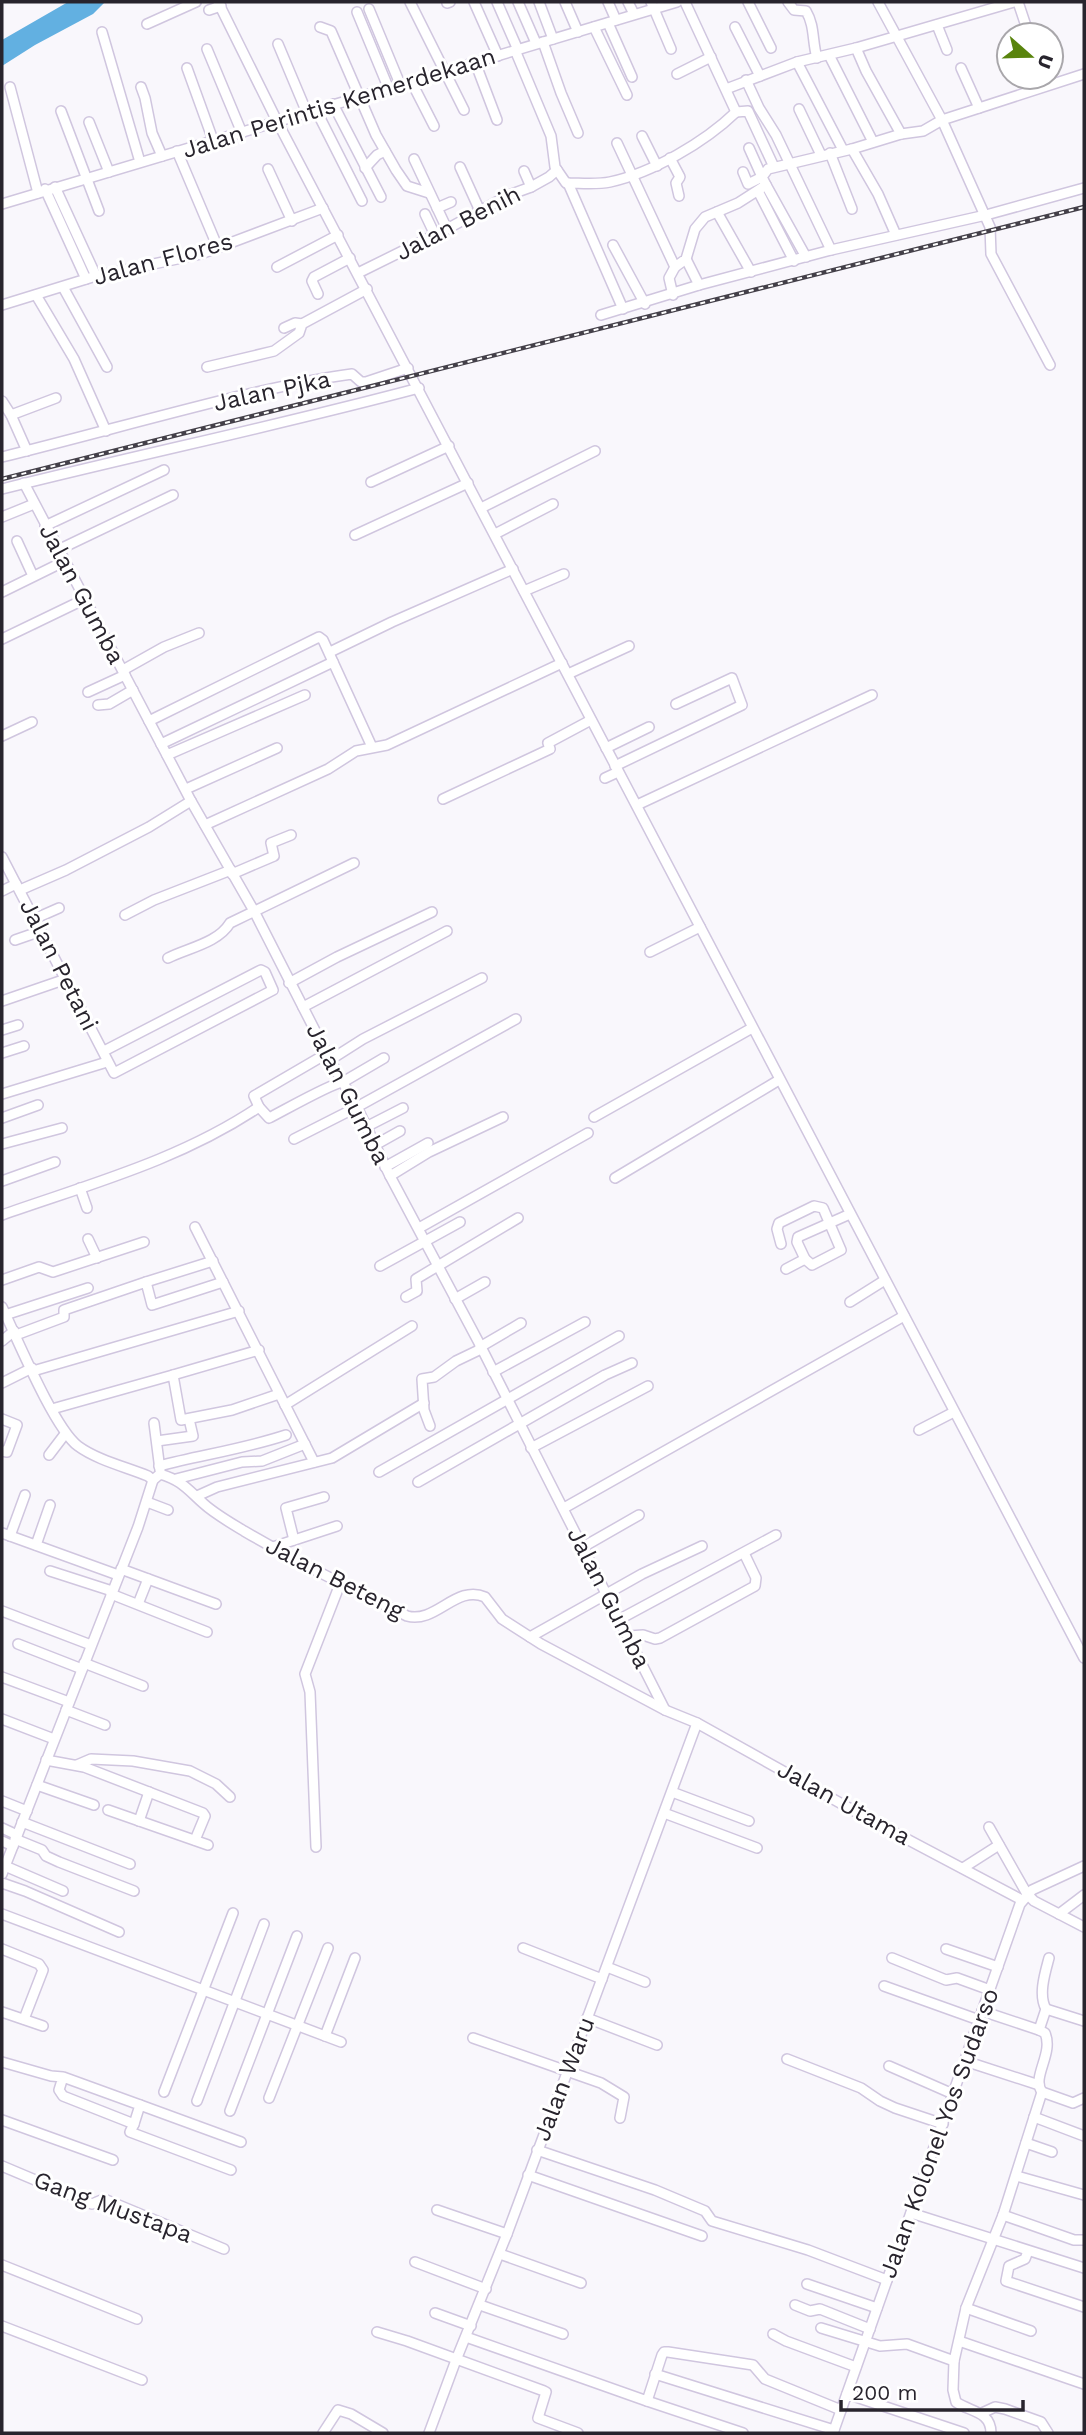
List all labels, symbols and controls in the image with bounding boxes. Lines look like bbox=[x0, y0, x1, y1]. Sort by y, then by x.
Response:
north arrow bbox=[995, 21, 1065, 91]
street label: Jalan Perintis Kemerdekaan bbox=[179, 42, 499, 164]
text: U bbox=[1032, 51, 1059, 72]
street label: Jalan Benih bbox=[391, 180, 525, 266]
street label: Jalan Flores bbox=[90, 227, 236, 291]
street label: Jalan Pjka bbox=[211, 365, 333, 417]
street label: Jalan Gumba bbox=[33, 519, 131, 669]
street label: Jalan Petani bbox=[14, 895, 104, 1035]
street label: Jalan Gumba bbox=[300, 1019, 396, 1169]
street label: Jalan Gumba bbox=[561, 1523, 657, 1673]
street label: Jalan Beteng bbox=[261, 1531, 409, 1625]
street label: Jalan Utama bbox=[773, 1755, 915, 1851]
street label: Jalan Kolonel Yos Sudarso bbox=[873, 1984, 1005, 2282]
street label: Jalan Waru bbox=[528, 2013, 600, 2145]
street label: Gang Mustapa bbox=[30, 2165, 196, 2249]
scale bar bbox=[841, 2368, 1023, 2412]
text: 200 m bbox=[852, 2380, 918, 2405]

